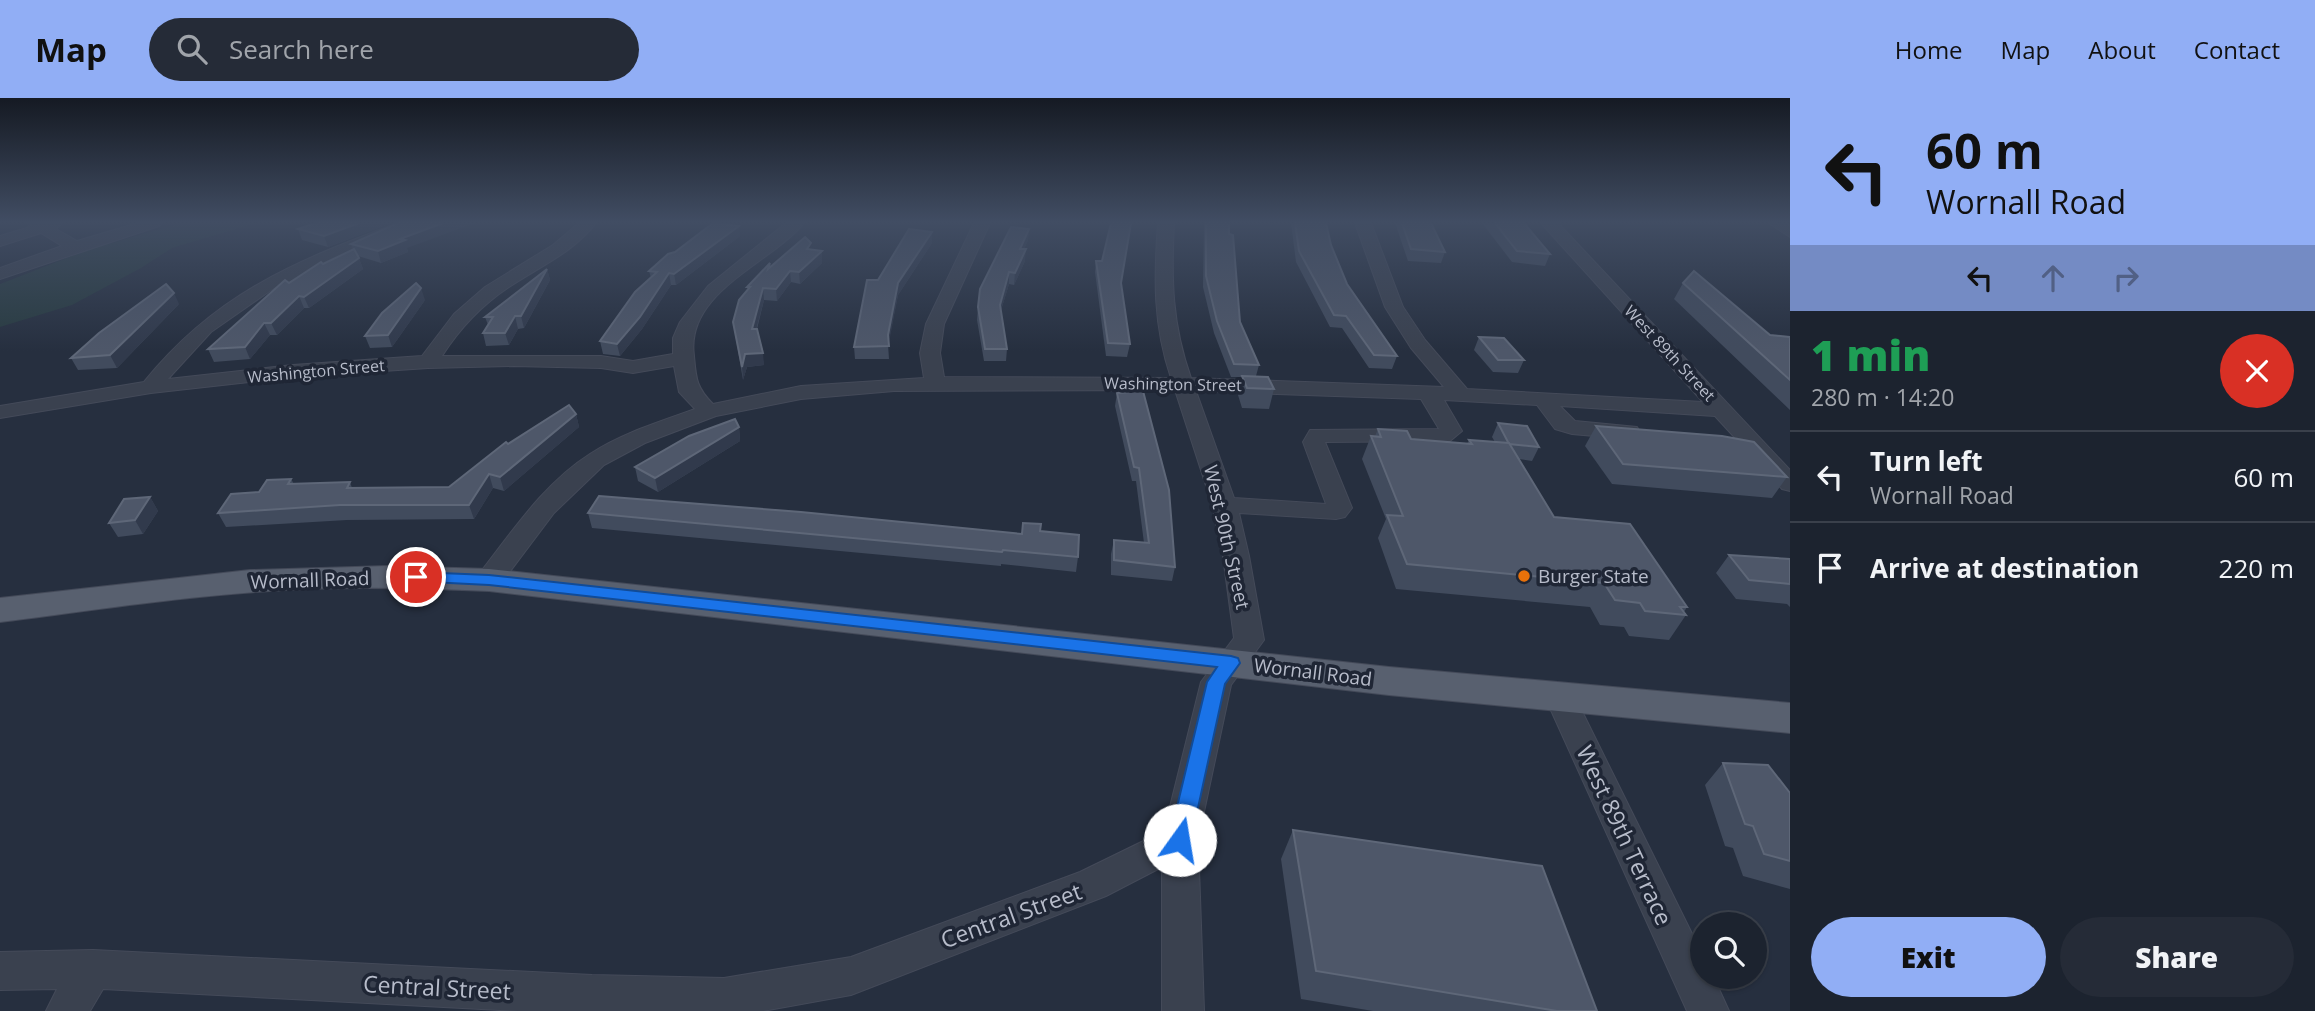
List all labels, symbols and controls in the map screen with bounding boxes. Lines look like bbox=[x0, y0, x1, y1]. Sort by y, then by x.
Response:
search box bbox=[149, 18, 639, 81]
text: Map bbox=[35, 27, 107, 72]
icon: search bbox=[173, 30, 211, 68]
text: Search here bbox=[229, 31, 374, 67]
text: Home bbox=[1895, 33, 1963, 66]
text: Map bbox=[2001, 33, 2050, 66]
text: About bbox=[2088, 33, 2156, 66]
text: Contact bbox=[2194, 33, 2280, 66]
text: 60 m bbox=[1926, 117, 2043, 183]
icon: left bbox=[1811, 126, 1902, 217]
text: Wornall Road bbox=[1926, 180, 2126, 223]
icon: left bbox=[1961, 259, 1999, 297]
icon: ahead bbox=[2034, 259, 2072, 297]
icon: right bbox=[2107, 259, 2145, 297]
street label: West 89th Street bbox=[1620, 300, 1720, 406]
text: 1 min bbox=[1811, 326, 1930, 383]
button: close bbox=[2220, 334, 2294, 408]
street label: Washington Street bbox=[246, 354, 386, 388]
street label: Washington Street bbox=[1104, 372, 1242, 396]
text: 280 m · 14:20 bbox=[1811, 381, 1954, 413]
text: Turn left bbox=[1870, 443, 1982, 479]
icon: left bbox=[1811, 458, 1849, 496]
text: 60 m bbox=[2233, 459, 2294, 495]
street label: West 90th Street bbox=[1198, 462, 1256, 612]
text: Wornall Road bbox=[1870, 479, 2014, 511]
pin bbox=[386, 547, 446, 607]
icon: arrive bbox=[1811, 549, 1849, 587]
text: Arrive at destination bbox=[1870, 550, 2139, 586]
text: 220 m bbox=[2219, 550, 2294, 586]
icon: arrive bbox=[397, 558, 435, 596]
place label: Burger State bbox=[1538, 563, 1649, 589]
street label: Wornall Road bbox=[250, 565, 370, 595]
marker: Burger State bbox=[1516, 568, 1532, 584]
street label: Wornall Road bbox=[1252, 652, 1374, 692]
street label: West 89th Terrace bbox=[1569, 740, 1681, 930]
position arrow bbox=[1143, 803, 1217, 877]
street label: Central Street bbox=[936, 875, 1086, 955]
map controls bbox=[1690, 912, 1767, 989]
button: search bbox=[1690, 912, 1767, 989]
button: Exit bbox=[1811, 917, 2046, 997]
button: Share bbox=[2060, 917, 2294, 997]
street label: Central Street bbox=[362, 967, 512, 1007]

